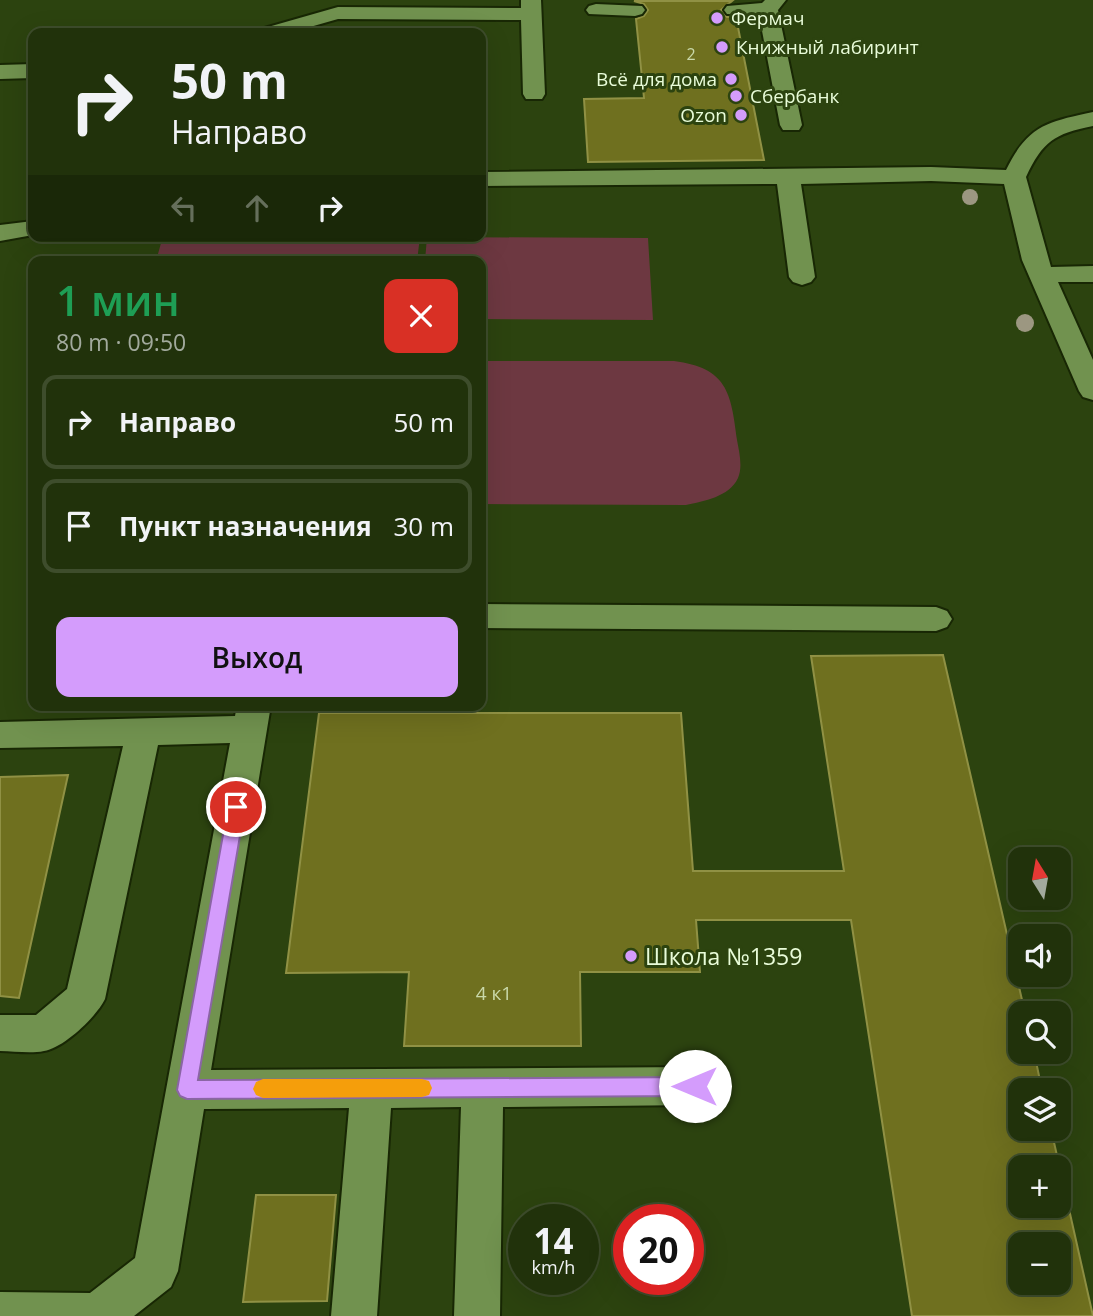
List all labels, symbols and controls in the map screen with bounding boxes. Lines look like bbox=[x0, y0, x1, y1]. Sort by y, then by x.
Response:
place label: Фермач bbox=[731, 5, 804, 31]
marker: Фермач bbox=[709, 10, 725, 26]
place label: Книжный лабиринт bbox=[736, 34, 919, 60]
marker: Книжный лабиринт bbox=[714, 39, 730, 55]
house number: 2 bbox=[686, 43, 696, 65]
text: 50 m bbox=[171, 47, 288, 113]
icon: right bbox=[56, 56, 147, 147]
place label: Всё для дома bbox=[596, 66, 717, 92]
marker: Всё для дома bbox=[723, 71, 739, 87]
place label: Сбербанк bbox=[750, 83, 839, 109]
marker: Сбербанк bbox=[728, 88, 744, 104]
place label: Ozon bbox=[680, 102, 727, 128]
marker: Ozon bbox=[733, 107, 749, 123]
text: Направо bbox=[171, 110, 307, 153]
icon: left bbox=[165, 189, 203, 227]
icon: ahead bbox=[238, 189, 276, 227]
icon: right bbox=[311, 189, 349, 227]
text: 1 мин bbox=[56, 271, 180, 328]
button: close bbox=[384, 279, 458, 353]
text: 80 m · 09:50 bbox=[56, 326, 186, 358]
icon: right bbox=[60, 403, 98, 441]
text: Направо bbox=[119, 404, 236, 440]
text: 50 m bbox=[393, 404, 454, 440]
icon: arrive bbox=[60, 507, 98, 545]
text: Пункт назначения bbox=[119, 508, 372, 544]
text: 30 m bbox=[393, 508, 454, 544]
button: Выход bbox=[56, 617, 458, 697]
pin bbox=[206, 777, 266, 837]
icon: arrive bbox=[217, 788, 255, 826]
north arrow bbox=[1008, 847, 1071, 910]
map controls bbox=[1008, 847, 1071, 1295]
button: sound bbox=[1008, 924, 1071, 987]
place label: Школа №1359 bbox=[645, 940, 802, 972]
marker: Школа №1359 bbox=[623, 948, 639, 964]
house number: 4 к1 bbox=[476, 980, 512, 1006]
button: search bbox=[1008, 1001, 1071, 1064]
position arrow bbox=[658, 1049, 732, 1123]
button: layers bbox=[1008, 1078, 1071, 1141]
button: + bbox=[1008, 1155, 1071, 1218]
speed limit sign: 20 bbox=[613, 1204, 704, 1295]
text: 14 bbox=[533, 1217, 574, 1264]
button: − bbox=[1008, 1232, 1071, 1295]
text: km/h bbox=[532, 1255, 575, 1279]

